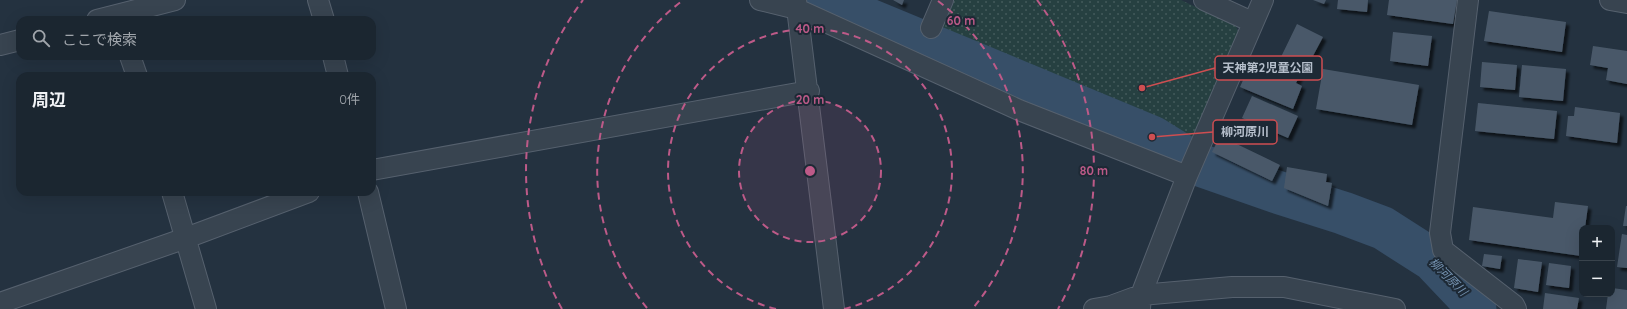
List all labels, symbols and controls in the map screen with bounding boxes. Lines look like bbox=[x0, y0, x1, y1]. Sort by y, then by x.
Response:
text: 60 m bbox=[947, 13, 975, 28]
search box bbox=[16, 16, 376, 60]
text: 40 m bbox=[796, 21, 824, 36]
icon: search bbox=[30, 27, 52, 49]
text: ここで検索 bbox=[62, 30, 137, 49]
callout: 天神第2児童公園 bbox=[1215, 56, 1322, 80]
text: 天神第2児童公園 bbox=[1223, 60, 1313, 75]
text: 周辺 bbox=[32, 89, 66, 110]
text: 0件 bbox=[339, 91, 360, 107]
text: 20 m bbox=[796, 92, 824, 107]
callout: 柳河原川 bbox=[1213, 120, 1277, 144]
text: 柳河原川 bbox=[1221, 124, 1269, 139]
text: 80 m bbox=[1080, 163, 1108, 178]
centre of rings bbox=[803, 164, 817, 178]
map controls bbox=[1579, 225, 1615, 297]
button: + bbox=[1579, 225, 1615, 261]
water label: 柳河原川 bbox=[1426, 254, 1472, 300]
button: − bbox=[1579, 261, 1615, 297]

